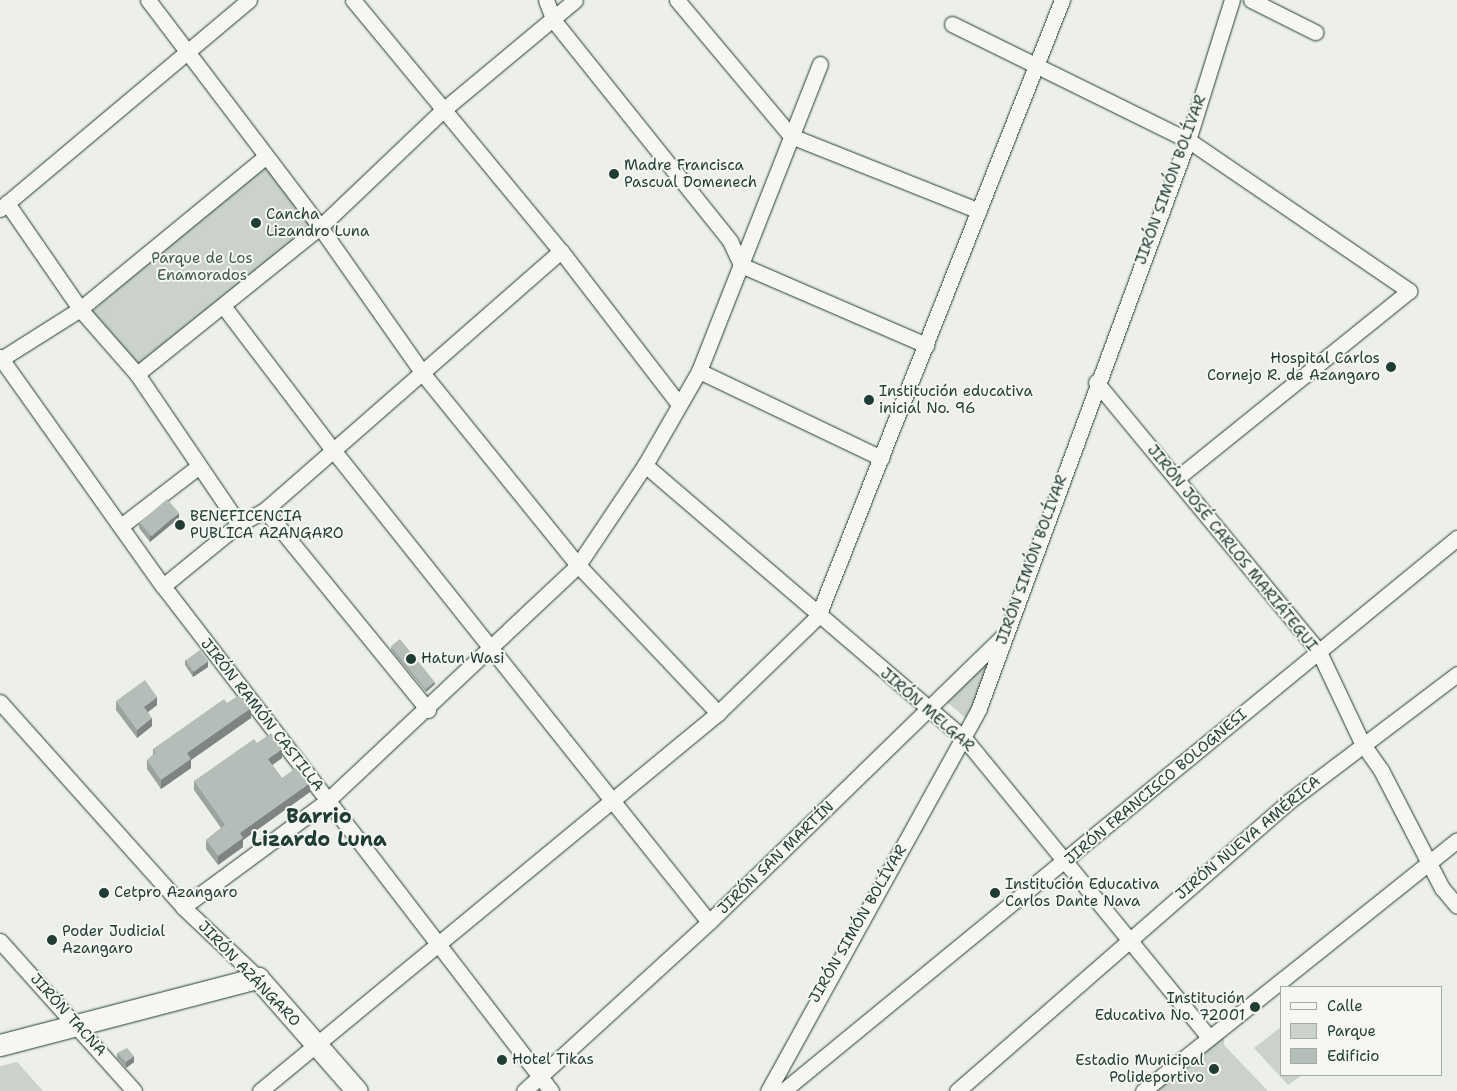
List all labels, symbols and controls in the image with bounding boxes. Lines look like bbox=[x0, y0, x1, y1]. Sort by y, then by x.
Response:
street label: JIRÓN SIMÓN BOLÍVAR bbox=[1132, 93, 1210, 267]
place label: Madre Francisca Pascual Domenech bbox=[624, 156, 757, 191]
marker: Madre Francisca Pascual Domenech bbox=[608, 168, 620, 180]
place label: Cancha Lizandro Luna bbox=[266, 205, 369, 240]
marker: Cancha Lizandro Luna bbox=[250, 217, 262, 229]
park label: Parque de Los Enamorados bbox=[151, 249, 253, 284]
place label: Hospital Carlos Cornejo R. de Azangaro bbox=[1207, 349, 1380, 384]
marker: Hospital Carlos Cornejo R. de Azangaro bbox=[1384, 360, 1398, 374]
place label: Institución educativa inicial No. 96 bbox=[879, 382, 1033, 417]
marker: Institución educativa inicial No. 96 bbox=[863, 394, 875, 406]
street label: JIRÓN JOSÉ CARLOS MARIÁTEGUI bbox=[1143, 441, 1321, 655]
street label: JIRÓN SIMÓN BOLÍVAR bbox=[993, 473, 1071, 647]
place label: BENEFICENCIA PUBLICA AZANGARO bbox=[190, 507, 343, 542]
marker: BENEFICENCIA PUBLICA AZANGARO bbox=[174, 519, 186, 531]
street label: JIRÓN RAMÓN CASTILLA bbox=[197, 635, 327, 795]
place label: Hatun Wasi bbox=[421, 650, 505, 668]
marker: Hatun Wasi bbox=[405, 653, 417, 665]
street label: JIRÓN MELGAR bbox=[876, 664, 978, 756]
street label: JIRÓN FRANCISCO BOLOGNESI bbox=[1061, 706, 1251, 868]
street label: JIRÓN NUEVA AMÉRICA bbox=[1172, 772, 1324, 904]
street label: JIRÓN SAN MARTÍN bbox=[714, 798, 838, 918]
district label: Barrio Lizardo Luna bbox=[251, 805, 387, 852]
street label: JIRÓN SIMÓN BOLÍVAR bbox=[805, 842, 911, 1006]
place label: Institución Educativa Carlos Dante Nava bbox=[1005, 875, 1159, 910]
place label: Cetpro Azangaro bbox=[114, 884, 237, 902]
marker: Cetpro Azangaro bbox=[98, 887, 110, 899]
marker: Institución Educativa Carlos Dante Nava bbox=[989, 887, 1001, 899]
street label: JIRÓN AZÁNGARO bbox=[194, 918, 304, 1030]
place label: Poder Judicial Azangaro bbox=[62, 922, 165, 957]
marker: Poder Judicial Azangaro bbox=[46, 934, 58, 946]
street label: JIRÓN TACNA bbox=[26, 970, 110, 1060]
legend bbox=[1280, 986, 1442, 1076]
place label: Institución Educativa No. 72001 bbox=[1095, 989, 1245, 1024]
text: Calle bbox=[1327, 996, 1363, 1016]
marker: Institución Educativa No. 72001 bbox=[1249, 1001, 1261, 1013]
text: Parque bbox=[1327, 1021, 1376, 1041]
text: Edificio bbox=[1327, 1046, 1379, 1066]
place label: Hotel Tikas bbox=[512, 1051, 594, 1069]
place label: Estadio Municipal Polideportivo bbox=[1075, 1051, 1204, 1086]
marker: Hotel Tikas bbox=[496, 1054, 508, 1066]
marker: Estadio Municipal Polideportivo bbox=[1208, 1063, 1220, 1075]

